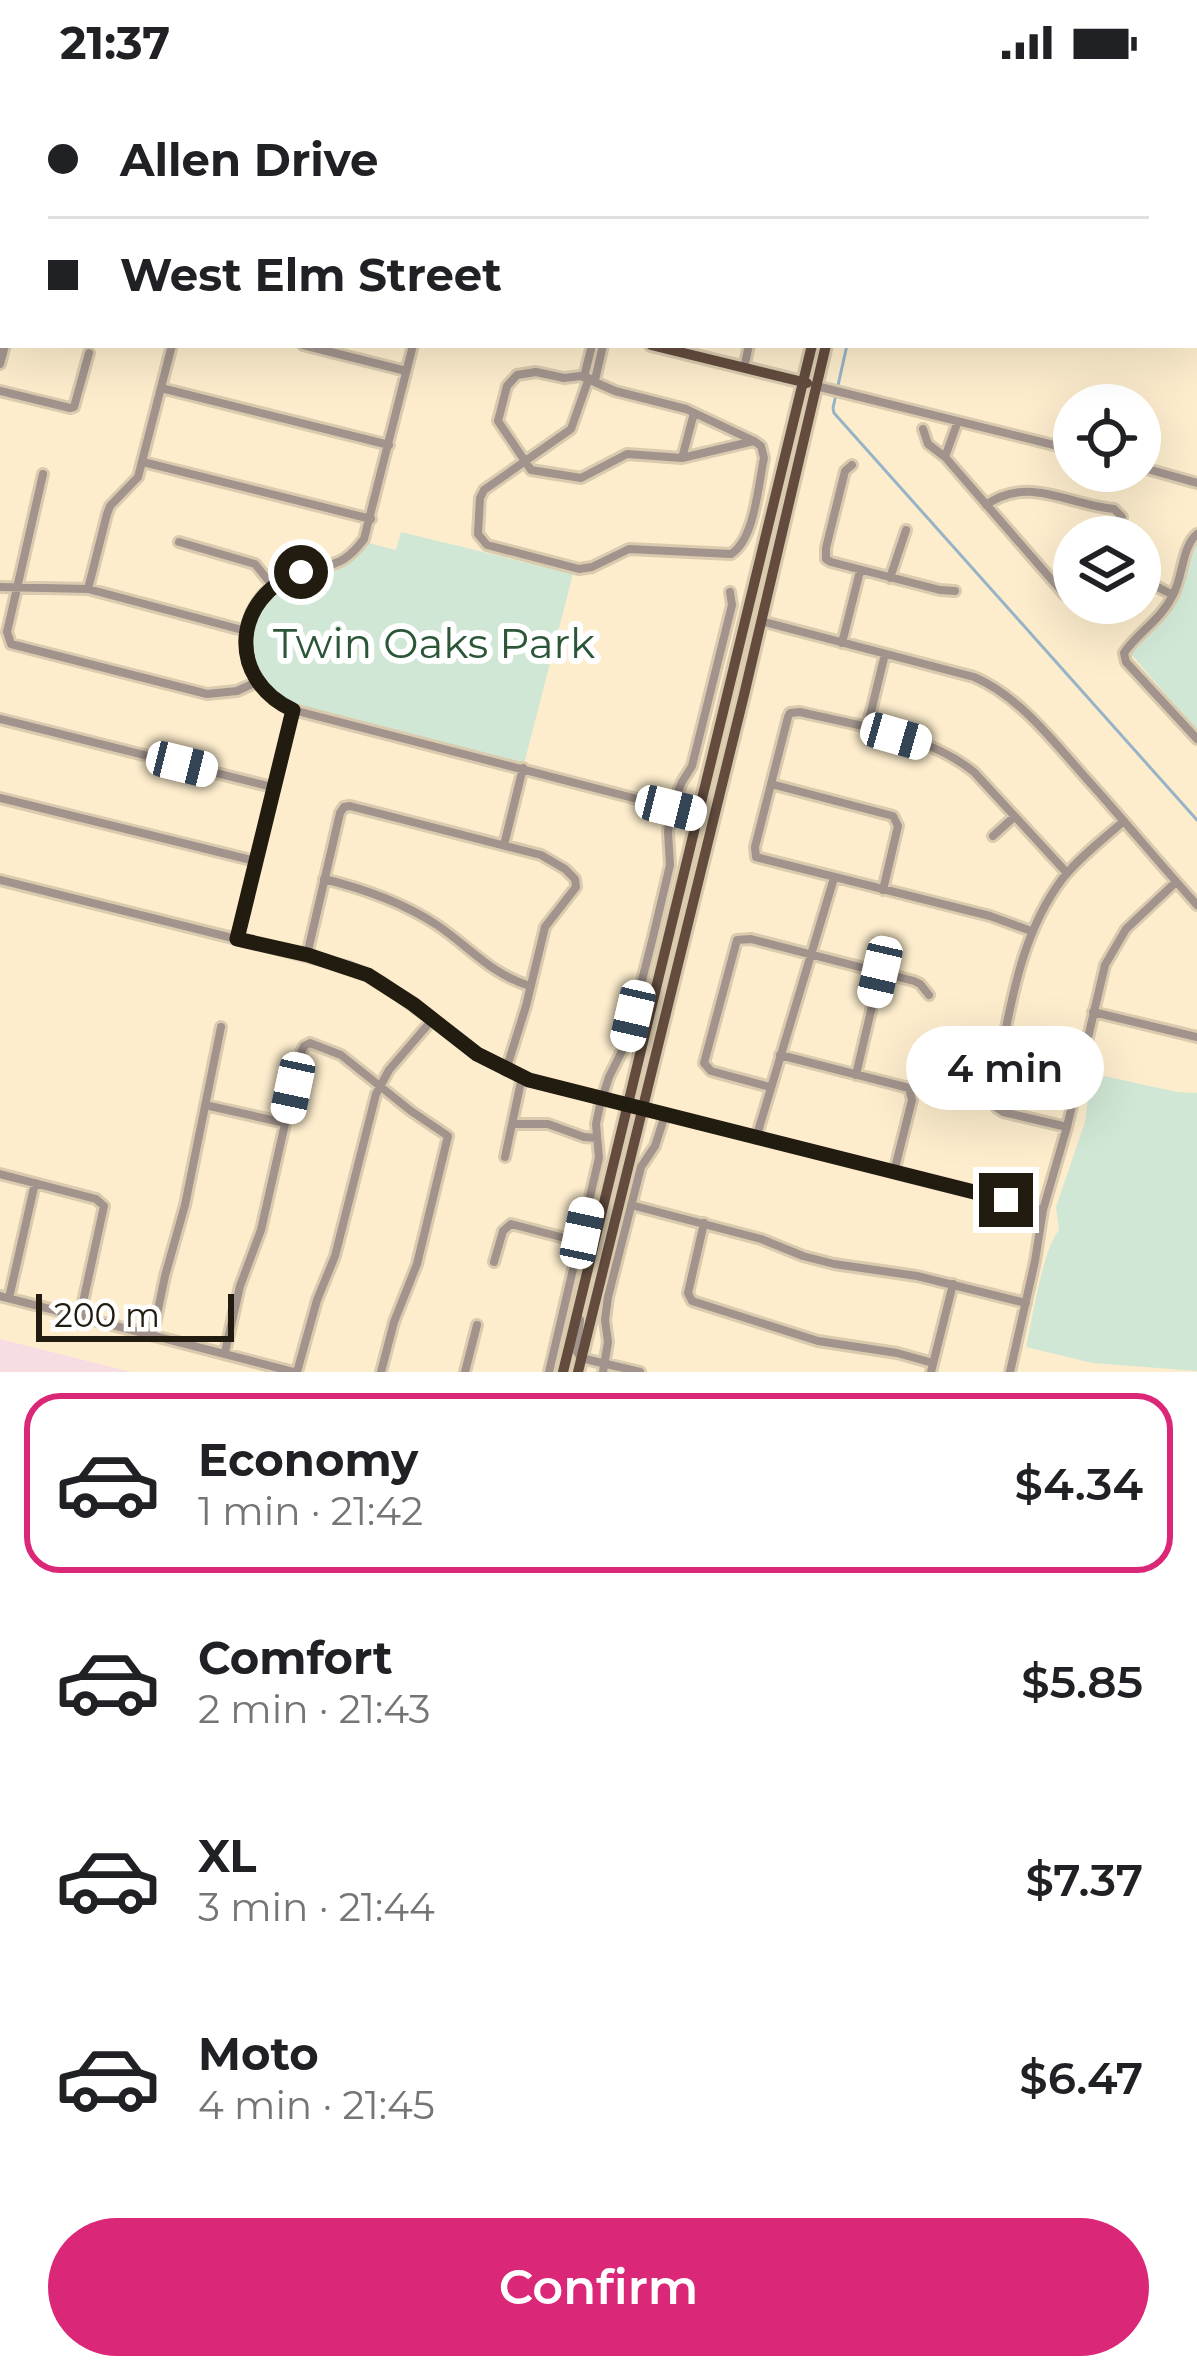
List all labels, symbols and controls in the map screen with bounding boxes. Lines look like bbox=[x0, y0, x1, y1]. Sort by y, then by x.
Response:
text: 21:37 bbox=[60, 15, 170, 70]
text: Allen Drive bbox=[120, 132, 378, 187]
text: West Elm Street bbox=[120, 247, 502, 302]
map controls bbox=[1053, 384, 1161, 624]
button: locate bbox=[1053, 384, 1161, 492]
button: layers bbox=[1053, 516, 1161, 624]
route start bbox=[274, 545, 328, 599]
park label: Twin Oaks Park bbox=[273, 617, 595, 669]
car bbox=[856, 709, 936, 763]
car bbox=[143, 738, 221, 790]
car bbox=[632, 782, 710, 834]
car bbox=[854, 933, 906, 1011]
car bbox=[607, 977, 659, 1055]
callout: 4 min bbox=[907, 1026, 1105, 1110]
text: 4 min bbox=[947, 1044, 1063, 1092]
car bbox=[268, 1049, 318, 1127]
route end bbox=[979, 1173, 1033, 1227]
car bbox=[557, 1194, 607, 1272]
scale bar bbox=[36, 1288, 234, 1341]
text: 200 m bbox=[54, 1295, 160, 1335]
icon: car bbox=[54, 1429, 162, 1537]
text: Economy bbox=[198, 1432, 418, 1487]
text: $4.34 bbox=[1015, 1456, 1143, 1511]
text: 1 min · 21:42 bbox=[198, 1487, 423, 1535]
icon: car bbox=[54, 1627, 162, 1735]
text: Comfort bbox=[198, 1630, 393, 1685]
text: $5.85 bbox=[1021, 1654, 1143, 1709]
text: 2 min · 21:43 bbox=[198, 1685, 431, 1733]
icon: car bbox=[54, 1825, 162, 1933]
text: XL bbox=[198, 1828, 256, 1883]
text: $7.37 bbox=[1026, 1852, 1143, 1907]
text: 3 min · 21:44 bbox=[198, 1883, 435, 1931]
icon: car bbox=[54, 2023, 162, 2131]
text: Moto bbox=[198, 2026, 319, 2081]
text: $6.47 bbox=[1019, 2050, 1143, 2105]
text: 4 min · 21:45 bbox=[198, 2081, 435, 2129]
button: Confirm bbox=[48, 2218, 1149, 2356]

